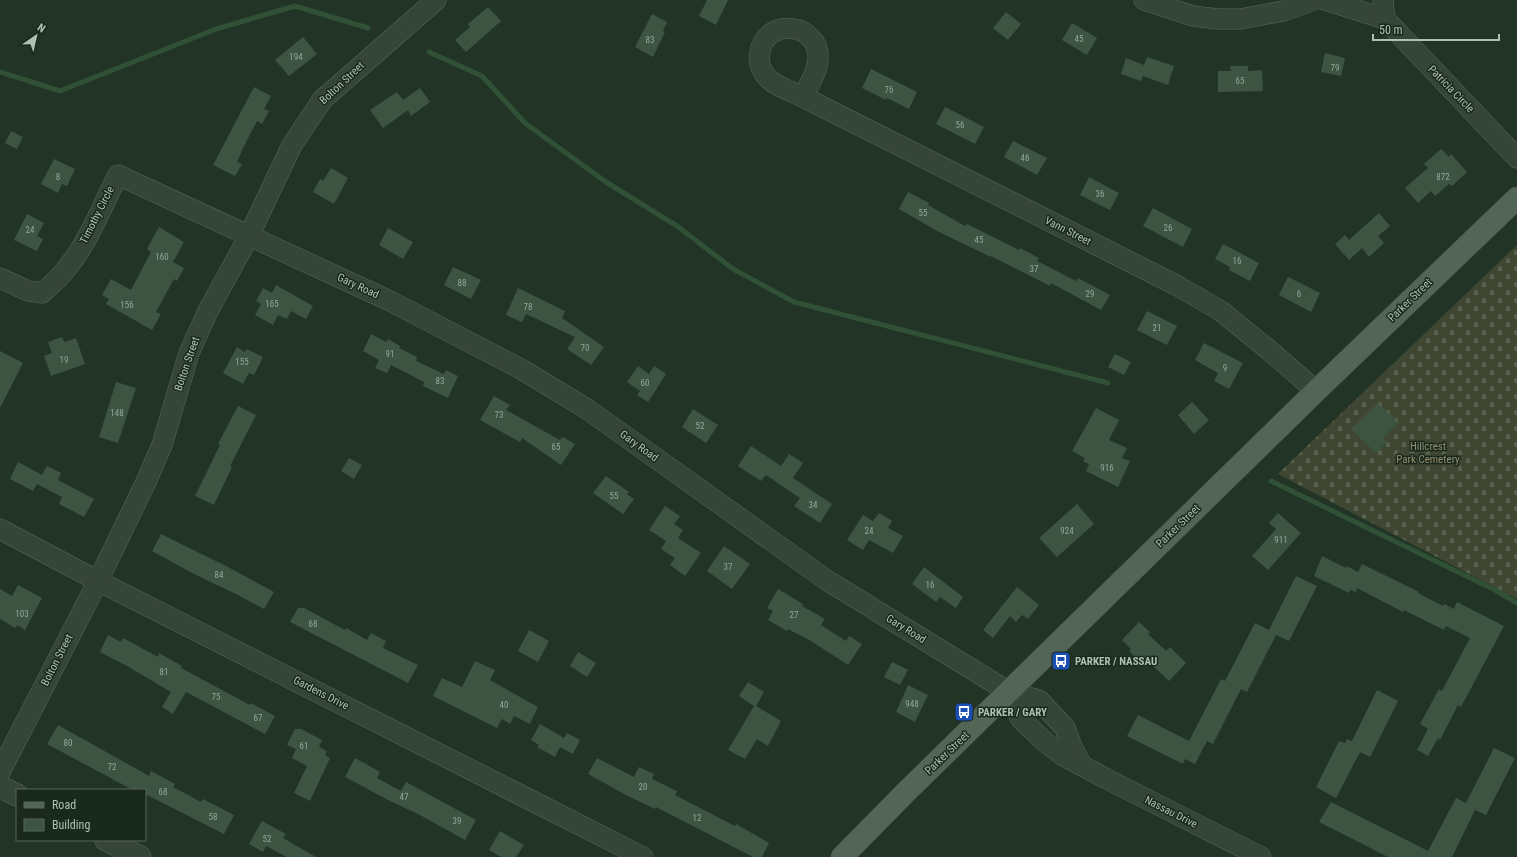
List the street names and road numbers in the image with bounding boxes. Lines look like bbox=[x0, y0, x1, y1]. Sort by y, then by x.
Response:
street label: Bolton Street bbox=[317, 59, 367, 107]
street label: Patricia Circle bbox=[1425, 63, 1477, 115]
street label: Timothy Circle bbox=[77, 184, 117, 246]
street label: Vann Street bbox=[1043, 214, 1093, 248]
street label: Gary Road bbox=[335, 271, 381, 301]
street label: Parker Street bbox=[1385, 276, 1435, 324]
street label: Bolton Street bbox=[172, 335, 202, 393]
street label: Gary Road bbox=[617, 428, 661, 464]
street label: Parker Street bbox=[1153, 502, 1203, 550]
street label: Gary Road bbox=[884, 612, 928, 646]
street label: Bolton Street bbox=[38, 632, 76, 688]
street label: Gardens Drive bbox=[291, 673, 351, 713]
street label: Parker Street bbox=[922, 729, 972, 777]
street label: Nassau Drive bbox=[1143, 793, 1199, 831]

